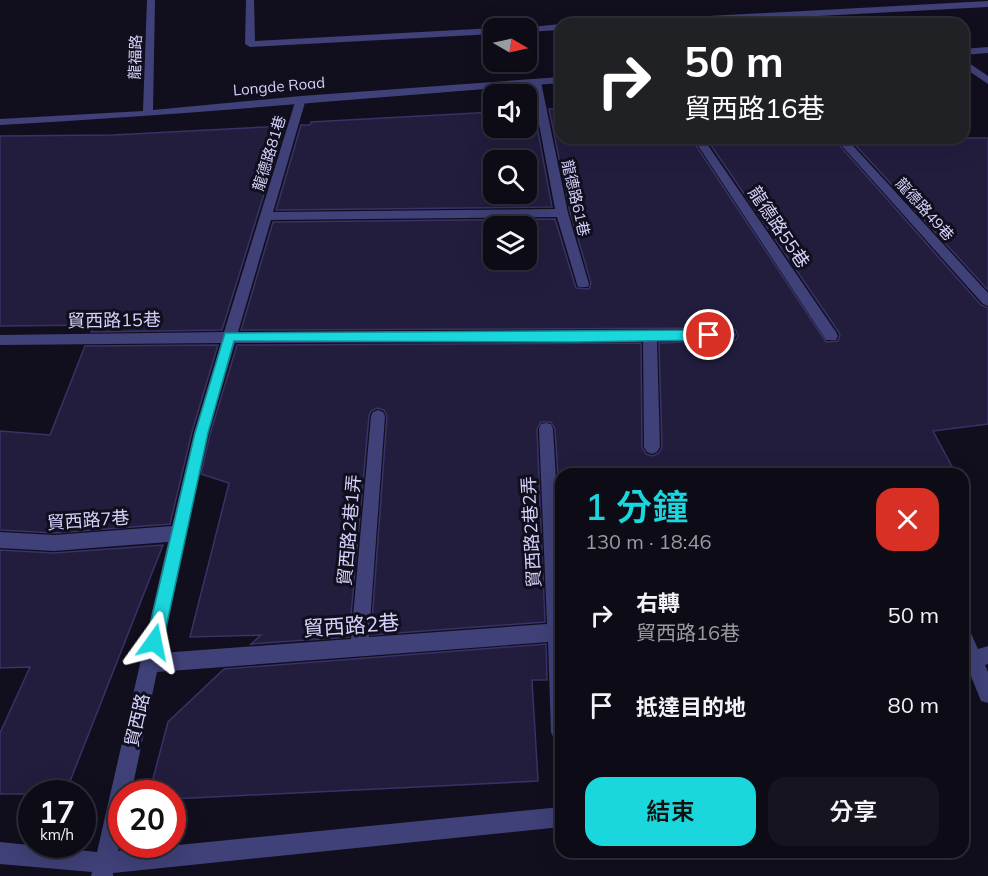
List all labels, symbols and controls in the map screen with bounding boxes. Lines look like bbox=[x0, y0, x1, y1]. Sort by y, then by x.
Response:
north arrow bbox=[483, 18, 537, 72]
map controls bbox=[483, 18, 537, 270]
street label: 龍福路 bbox=[125, 34, 145, 80]
text: 50 m bbox=[684, 35, 784, 88]
icon: right bbox=[585, 42, 663, 120]
street label: Longde Road bbox=[232, 73, 326, 99]
button: sound bbox=[483, 84, 537, 138]
text: 貿西路16巷 bbox=[684, 91, 824, 125]
street label: 龍德路81巷 bbox=[249, 113, 289, 193]
button: search bbox=[483, 150, 537, 204]
street label: 龍德路61巷 bbox=[558, 158, 594, 238]
street label: 龍德路49巷 bbox=[892, 174, 958, 244]
street label: 龍德路55巷 bbox=[743, 182, 815, 272]
button: layers bbox=[483, 216, 537, 270]
street label: 貿西路15巷 bbox=[67, 308, 161, 332]
pin bbox=[683, 309, 734, 360]
icon: arrive bbox=[692, 318, 725, 351]
street label: 貿西路2巷1弄 bbox=[333, 473, 365, 587]
street label: 貿西路2巷2弄 bbox=[517, 476, 545, 588]
text: 1 分鐘 bbox=[585, 484, 688, 529]
button: close bbox=[876, 488, 939, 551]
street label: 貿西路7巷 bbox=[46, 506, 130, 534]
text: 130 m · 18:46 bbox=[585, 529, 711, 554]
text: 右轉 bbox=[636, 589, 680, 617]
icon: right bbox=[585, 599, 618, 632]
text: 50 m bbox=[888, 601, 939, 629]
street label: 貿西路2巷 bbox=[302, 609, 400, 641]
position arrow bbox=[122, 610, 186, 674]
text: 貿西路16巷 bbox=[636, 620, 740, 645]
icon: arrive bbox=[585, 689, 618, 722]
street label: 貿西路 bbox=[120, 691, 154, 749]
text: 80 m bbox=[888, 691, 939, 719]
text: 抵達目的地 bbox=[636, 693, 746, 721]
button: 結束 bbox=[585, 777, 756, 846]
button: 分享 bbox=[768, 777, 939, 846]
speed limit sign: 20 bbox=[108, 780, 186, 858]
text: 17 bbox=[39, 793, 75, 831]
text: km/h bbox=[40, 825, 74, 844]

